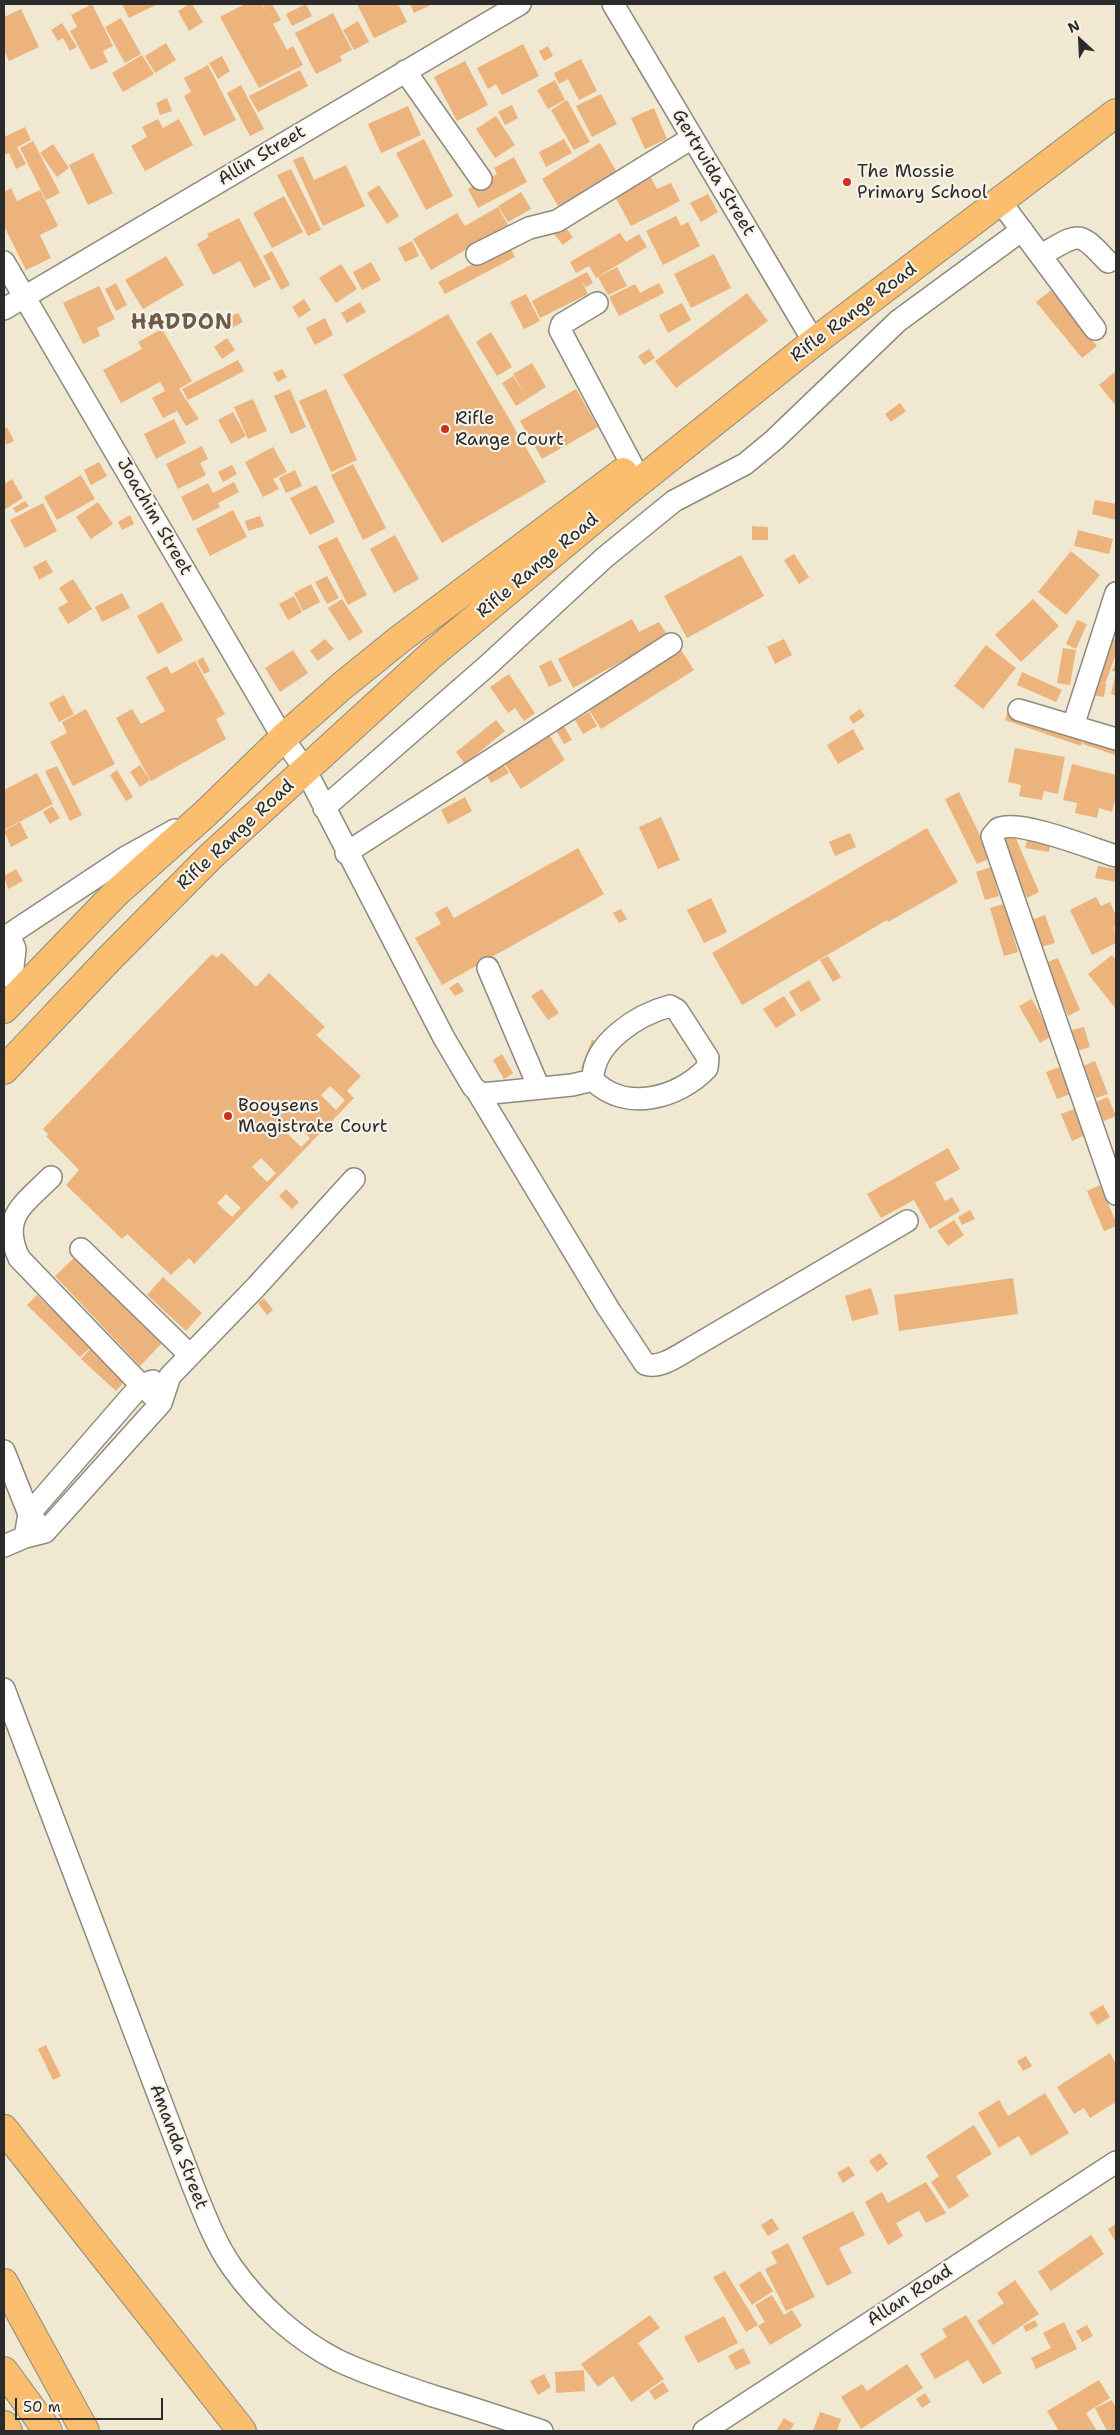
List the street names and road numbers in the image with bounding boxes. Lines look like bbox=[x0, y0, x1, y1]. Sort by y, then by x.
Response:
street label: Gertruida Street bbox=[667, 106, 759, 240]
street label: Allin Street bbox=[214, 121, 310, 191]
street label: Rifle Range Road bbox=[787, 259, 921, 367]
street label: Joachim Street bbox=[112, 455, 196, 579]
street label: Rifle Range Road bbox=[473, 509, 603, 623]
street label: Rifle Range Road bbox=[173, 775, 299, 895]
street label: Amanda Street bbox=[144, 2081, 212, 2213]
street label: Allan Road bbox=[863, 2260, 957, 2332]

